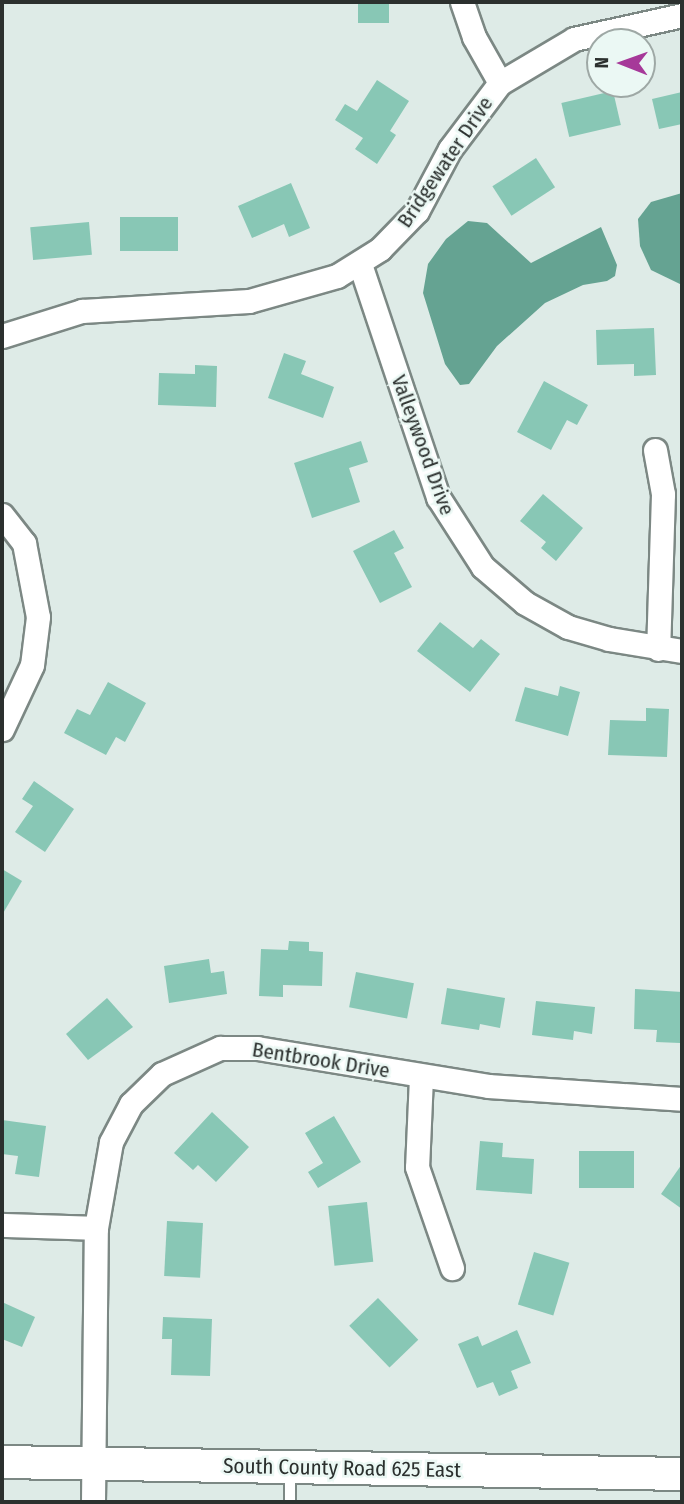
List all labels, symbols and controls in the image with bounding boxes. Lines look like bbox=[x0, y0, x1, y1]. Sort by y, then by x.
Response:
north arrow bbox=[586, 28, 656, 98]
text: N bbox=[590, 57, 613, 69]
street label: Bridgewater Drive bbox=[392, 92, 498, 232]
street label: Valleywood Drive bbox=[386, 372, 460, 518]
street label: Bentbrook Drive bbox=[250, 1037, 392, 1083]
street label: South County Road 625 East bbox=[223, 1453, 461, 1483]

